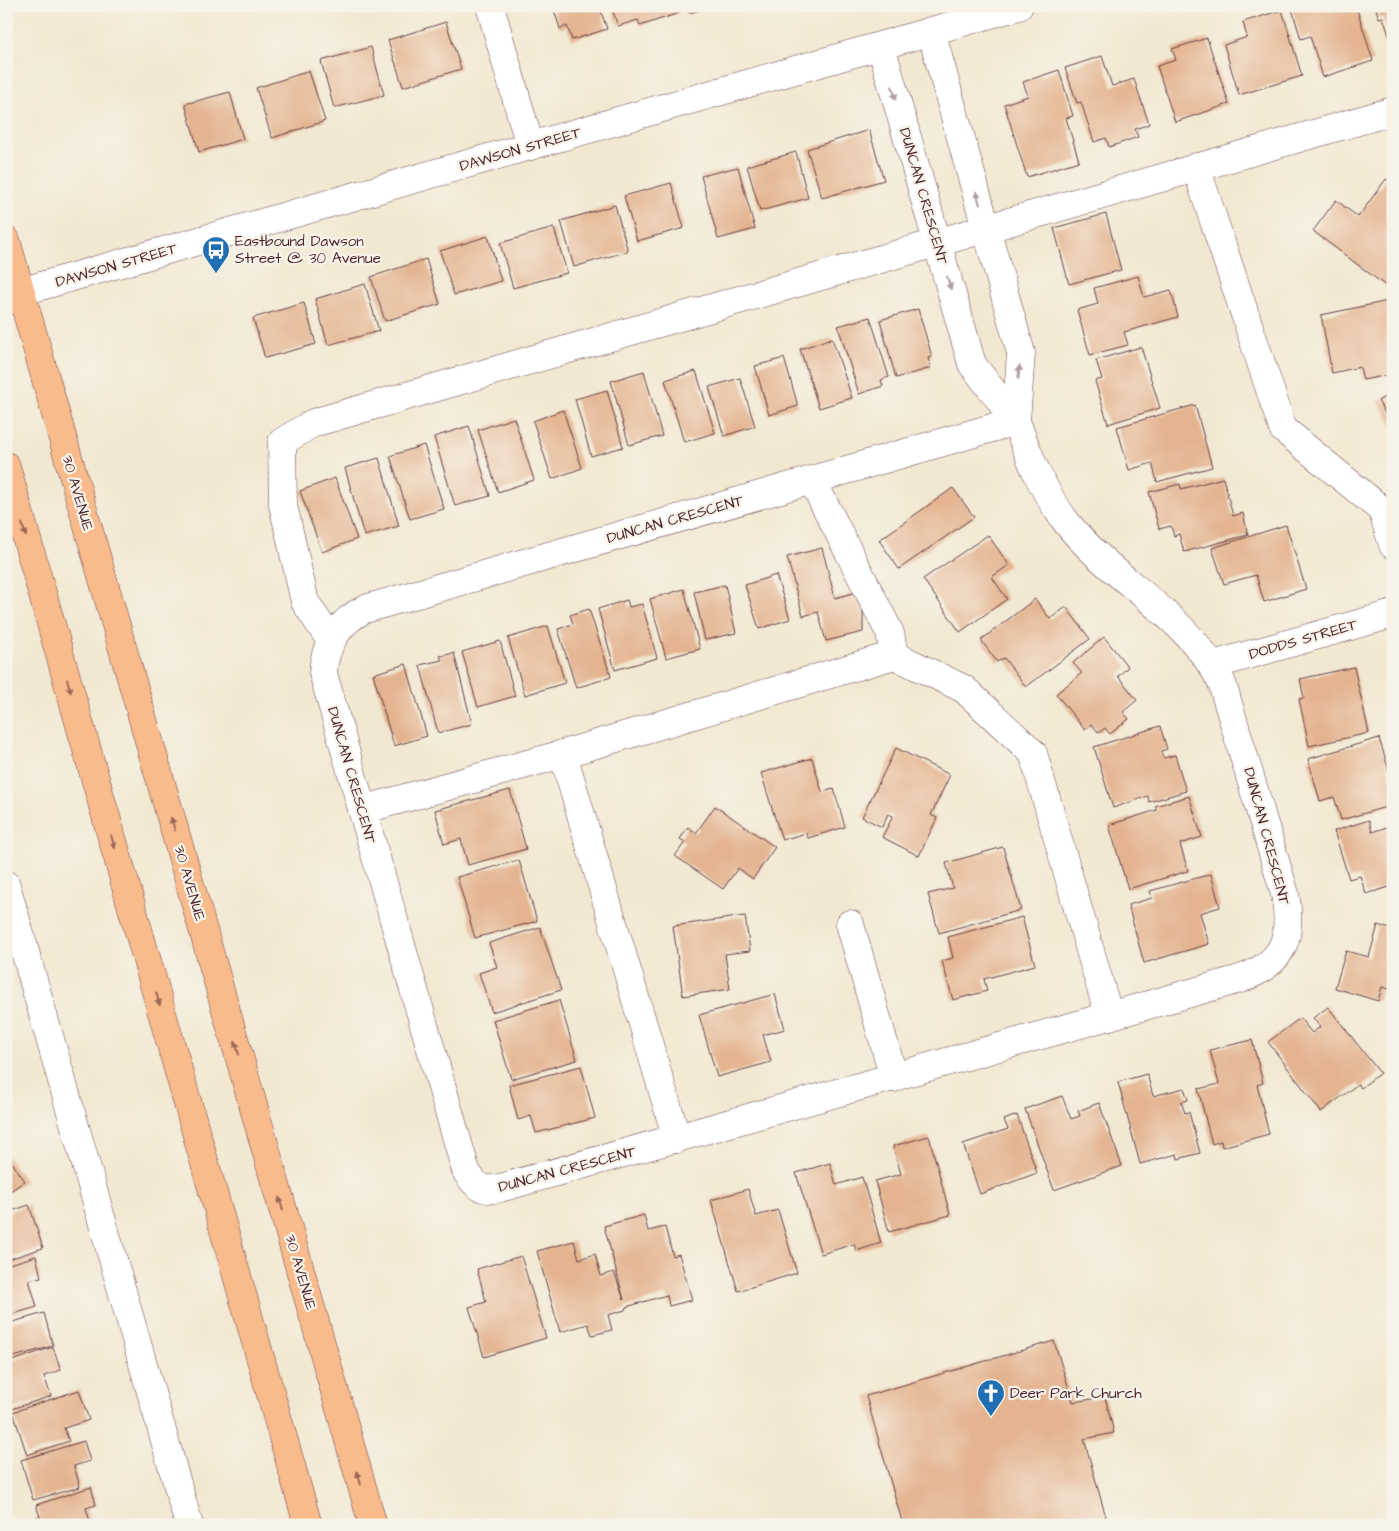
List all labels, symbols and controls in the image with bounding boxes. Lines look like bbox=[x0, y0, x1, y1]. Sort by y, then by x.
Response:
one-way arrow bbox=[891, 85, 899, 100]
street label: DAWSON STREET bbox=[457, 122, 584, 177]
street label: DUNCAN CRESCENT bbox=[894, 125, 953, 268]
one-way arrow bbox=[974, 191, 982, 206]
place label: Eastbound Dawson Street @ 30 Avenue bbox=[235, 231, 381, 269]
bus stop icon: Eastbound Dawson Street @ 30 Avenue bbox=[201, 235, 231, 274]
street label: DAWSON STREET bbox=[53, 238, 180, 293]
one-way arrow bbox=[945, 275, 953, 290]
one-way arrow bbox=[1016, 364, 1024, 380]
street label: 30 AVENUE bbox=[57, 453, 98, 533]
street label: DUNCAN CRESCENT bbox=[604, 490, 747, 549]
one-way arrow bbox=[21, 522, 29, 537]
street label: DODDS STREET bbox=[1247, 614, 1360, 665]
one-way arrow bbox=[65, 679, 73, 694]
street label: DUNCAN CRESCENT bbox=[322, 704, 381, 847]
street label: DUNCAN CRESCENT bbox=[1238, 765, 1295, 908]
one-way arrow bbox=[168, 816, 176, 831]
one-way arrow bbox=[110, 835, 118, 850]
street label: 30 AVENUE bbox=[169, 843, 210, 923]
one-way arrow bbox=[154, 991, 162, 1006]
one-way arrow bbox=[232, 1040, 240, 1055]
street label: DUNCAN CRESCENT bbox=[496, 1141, 639, 1198]
one-way arrow bbox=[277, 1196, 285, 1211]
street label: 30 AVENUE bbox=[280, 1232, 321, 1312]
church icon: Deer Park Church bbox=[976, 1378, 1006, 1417]
place label: Deer Park Church bbox=[1010, 1383, 1142, 1404]
one-way arrow bbox=[355, 1470, 363, 1485]

